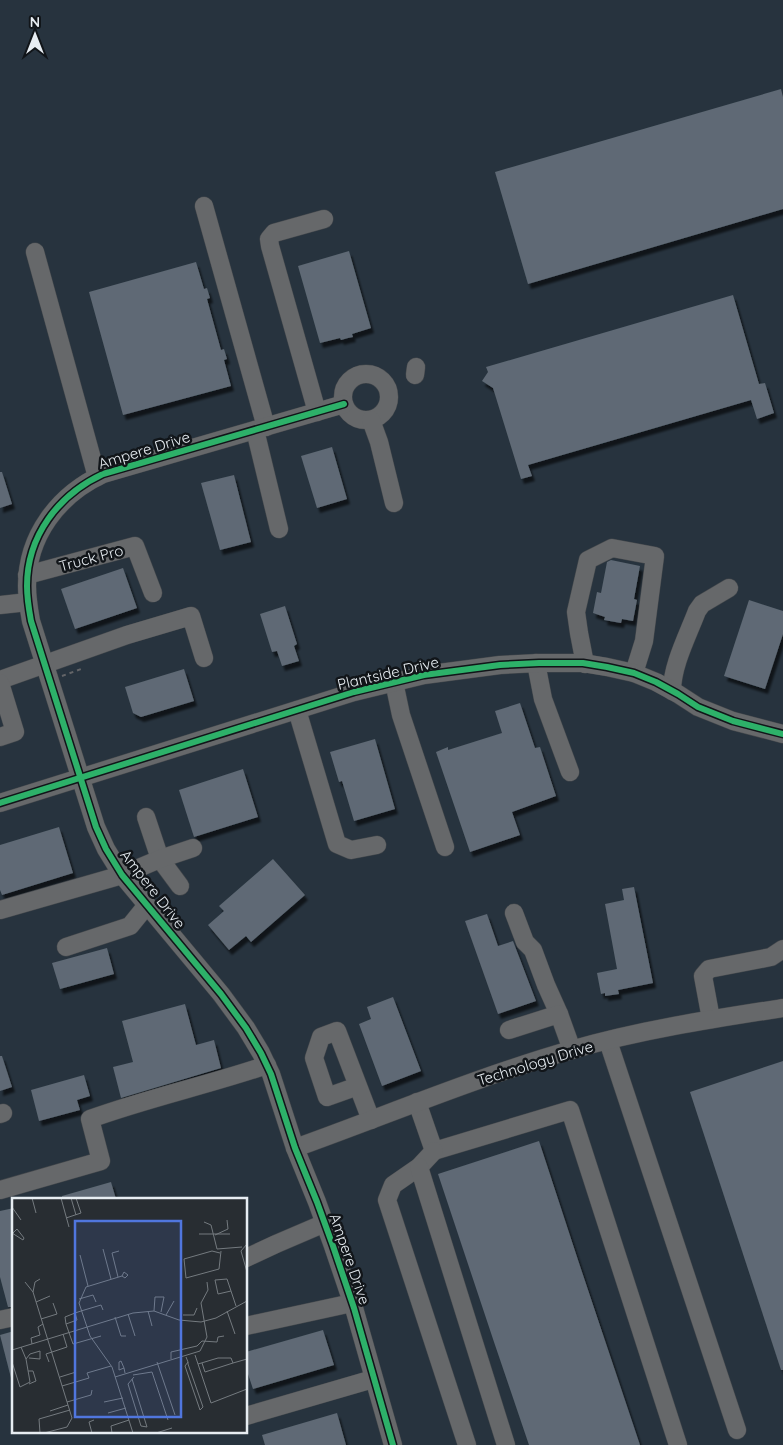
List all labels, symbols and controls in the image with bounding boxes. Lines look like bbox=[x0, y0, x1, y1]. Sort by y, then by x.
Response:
north arrow bbox=[10, 10, 60, 60]
text: N bbox=[30, 13, 40, 31]
street label: Ampere Drive bbox=[96, 427, 192, 473]
street label: Truck Pro bbox=[57, 540, 125, 576]
street label: Plantside Drive bbox=[335, 652, 441, 694]
street label: Ampere Drive bbox=[116, 846, 190, 932]
street label: Technology Drive bbox=[475, 1036, 595, 1090]
inset map bbox=[12, 1198, 248, 1432]
street label: Ampere Drive bbox=[326, 1211, 374, 1307]

